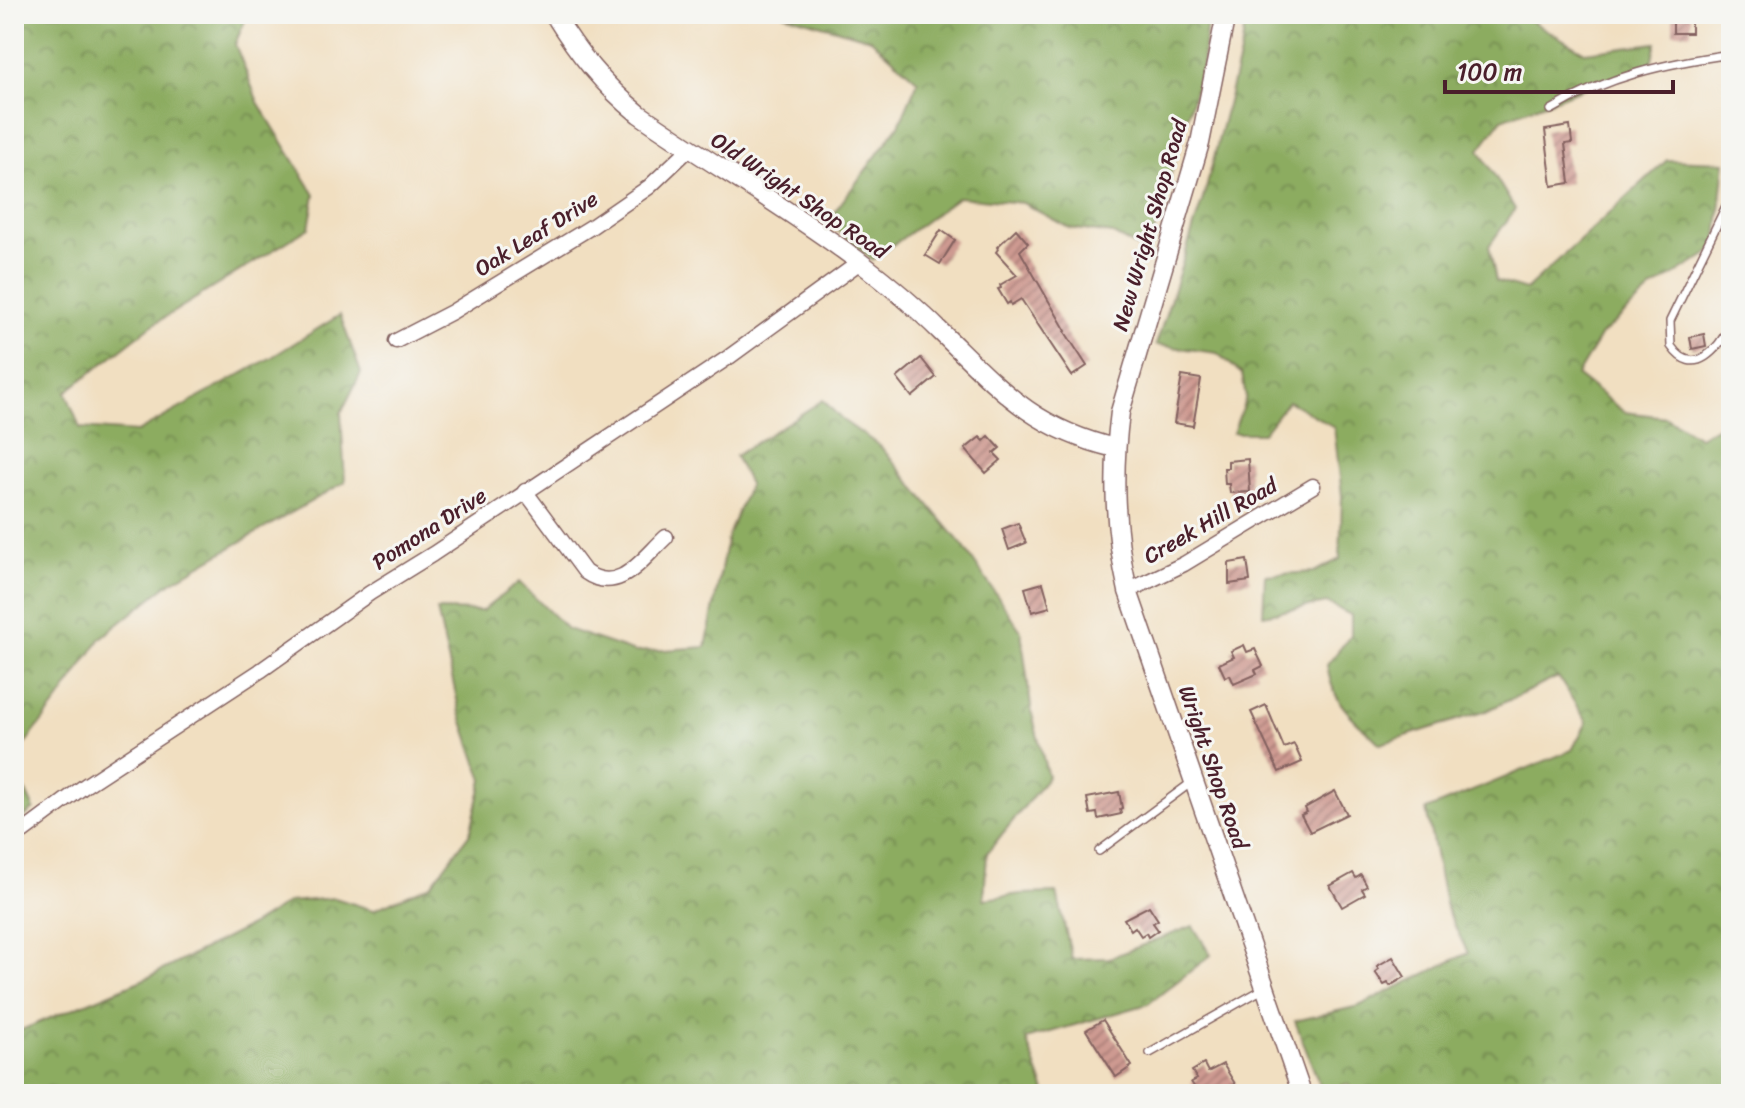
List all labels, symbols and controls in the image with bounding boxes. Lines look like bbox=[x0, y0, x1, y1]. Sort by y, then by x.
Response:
scale bar bbox=[1445, 44, 1673, 94]
text: 100 m bbox=[1457, 51, 1522, 93]
street label: New Wright Shop Road bbox=[1101, 113, 1199, 336]
street label: Old Wright Shop Road bbox=[703, 121, 898, 271]
street label: Oak Leaf Drive bbox=[466, 180, 606, 287]
street label: Creek Hill Road bbox=[1136, 465, 1286, 575]
street label: Pomona Drive bbox=[364, 476, 495, 580]
street label: Wright Shop Road bbox=[1167, 680, 1260, 856]

